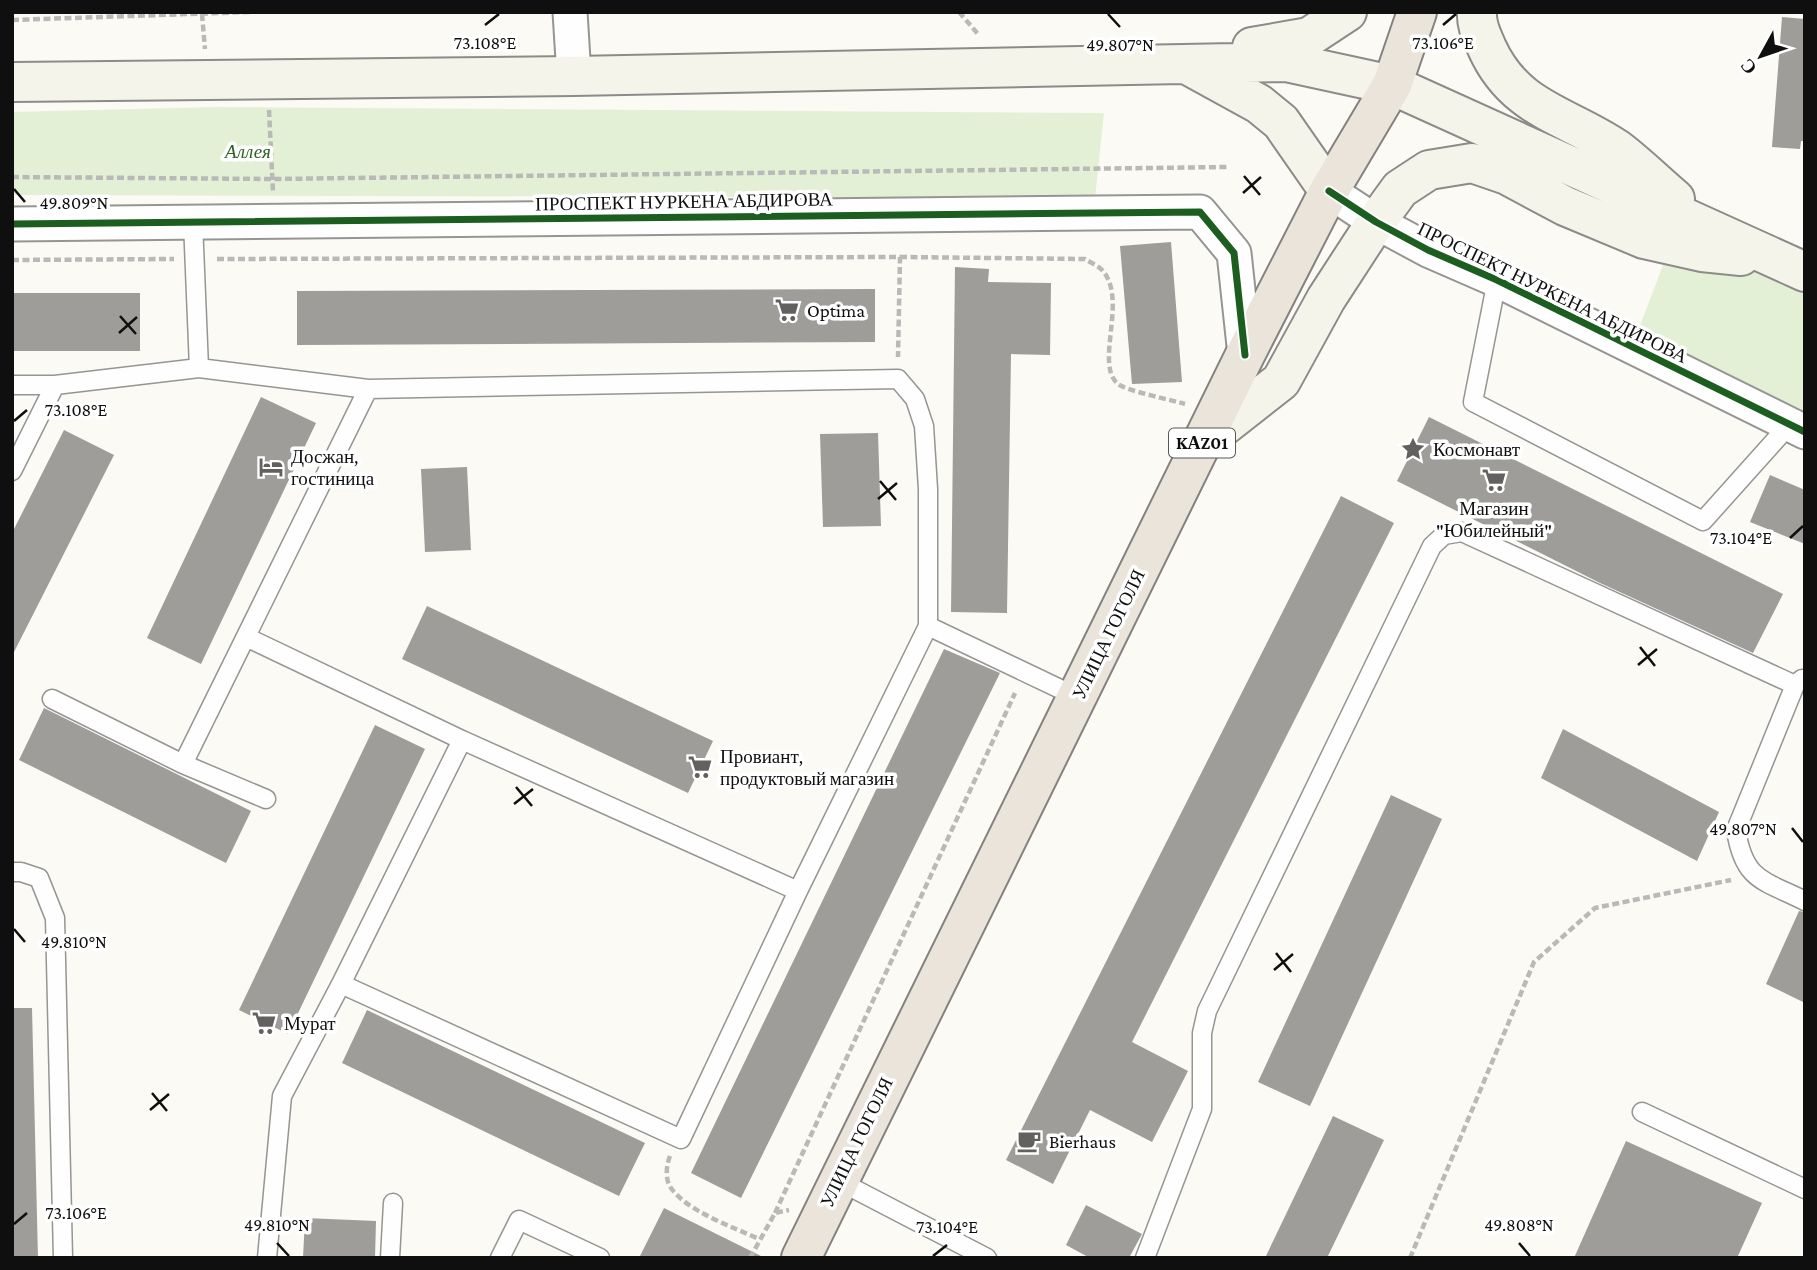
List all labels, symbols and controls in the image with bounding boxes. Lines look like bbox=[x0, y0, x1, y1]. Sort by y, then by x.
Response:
north arrow bbox=[1726, 21, 1796, 91]
text: 73.108°E bbox=[454, 33, 516, 53]
text: 73.106°E bbox=[1412, 33, 1474, 53]
text: 49.807°N bbox=[1086, 35, 1154, 55]
text: С bbox=[1736, 55, 1761, 79]
park label: Аллея bbox=[223, 141, 271, 162]
street label: ПРОСПЕКТ НУРКЕНА АБДИРОВА bbox=[535, 188, 833, 215]
text: 49.809°N bbox=[40, 193, 109, 213]
street label: ПРОСПЕКТ НУРКЕНА АБДИРОВА bbox=[1414, 218, 1691, 367]
supermarket icon: Optima bbox=[773, 296, 801, 324]
place label: Optima bbox=[807, 300, 865, 321]
text: 73.108°E bbox=[45, 400, 107, 420]
road number: KАZ01 bbox=[1169, 428, 1235, 458]
place icon: Космонавт bbox=[1399, 435, 1427, 463]
place label: Космонавт bbox=[1433, 439, 1521, 460]
place label: Досжан, гостиница bbox=[291, 446, 375, 489]
hotel icon: Досжан, гостиница bbox=[257, 453, 285, 481]
supermarket icon: Магазин "Юбилейный" bbox=[1480, 466, 1508, 494]
place label: Магазин "Юбилейный" bbox=[1436, 498, 1552, 541]
text: 73.104°E bbox=[1710, 528, 1772, 548]
street label: УЛИЦА ГОГОЛЯ bbox=[1068, 566, 1149, 703]
place label: Провиант, продуктовый магазин bbox=[720, 746, 894, 789]
supermarket icon: Провиант, продуктовый магазин bbox=[686, 753, 714, 781]
text: 49.807°N bbox=[1709, 819, 1777, 839]
text: 49.810°N bbox=[41, 932, 107, 952]
supermarket icon: Мурат bbox=[250, 1009, 278, 1037]
place label: Мурат bbox=[284, 1013, 336, 1034]
street label: УЛИЦА ГОГОЛЯ bbox=[816, 1074, 897, 1211]
cafe icon: Bierhaus bbox=[1015, 1127, 1043, 1155]
place label: Bierhaus bbox=[1049, 1131, 1116, 1152]
text: 73.106°E bbox=[45, 1203, 107, 1223]
text: 49.810°N bbox=[244, 1215, 310, 1235]
text: 49.808°N bbox=[1484, 1215, 1554, 1235]
text: 73.104°E bbox=[916, 1217, 978, 1237]

